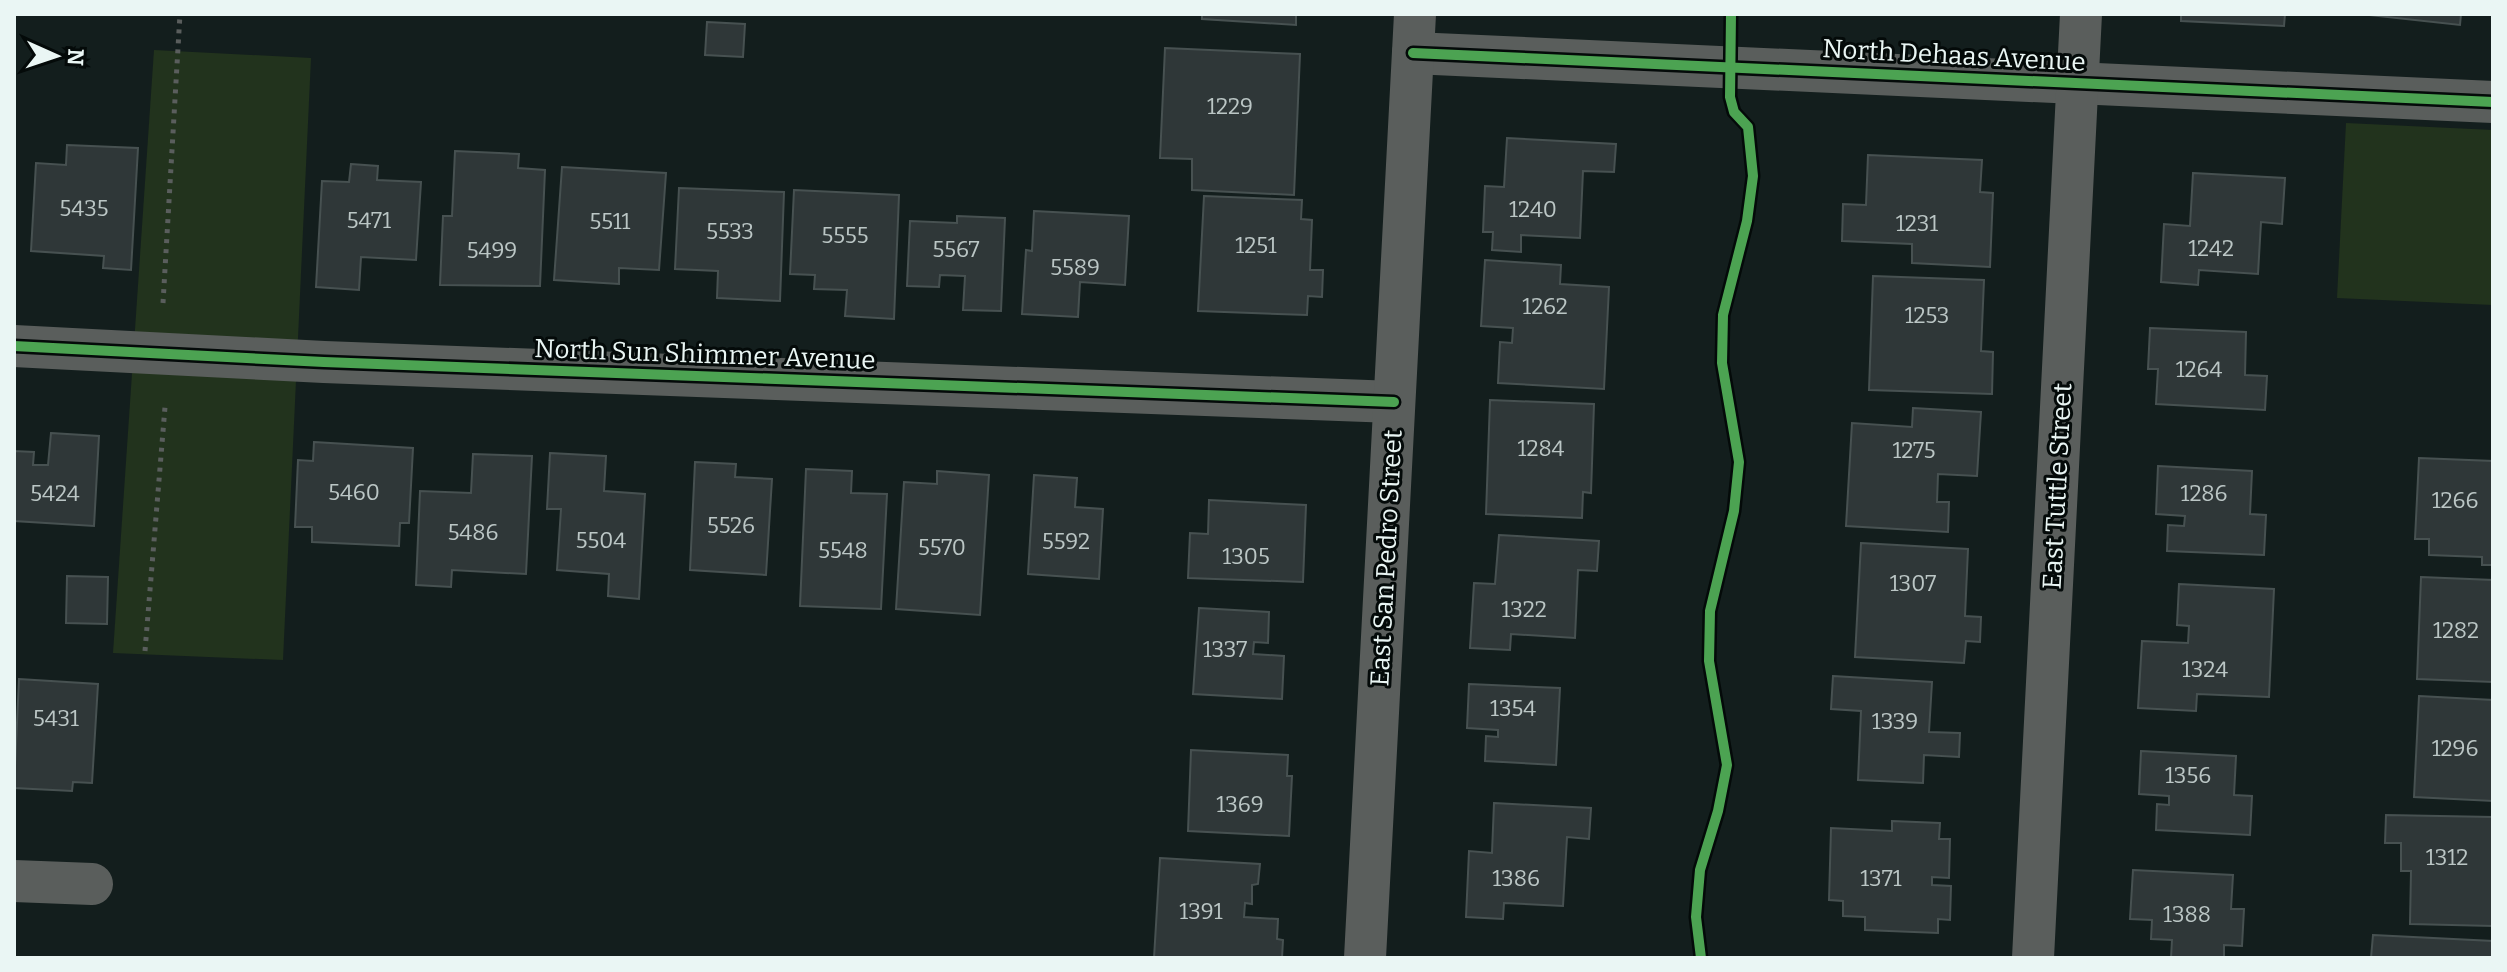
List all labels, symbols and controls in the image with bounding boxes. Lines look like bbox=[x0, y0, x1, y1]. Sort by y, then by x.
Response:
north arrow bbox=[16, 16, 96, 96]
street label: North Dehaas Avenue bbox=[1822, 33, 2086, 78]
text: N bbox=[62, 48, 89, 66]
house number: 1229 bbox=[1207, 93, 1253, 120]
house number: 5435 bbox=[60, 195, 108, 222]
house number: 1240 bbox=[1509, 196, 1557, 223]
house number: 5471 bbox=[347, 207, 391, 234]
house number: 5511 bbox=[589, 208, 631, 235]
house number: 1231 bbox=[1896, 210, 1938, 237]
house number: 5533 bbox=[706, 218, 754, 245]
house number: 5555 bbox=[822, 222, 869, 249]
house number: 1251 bbox=[1235, 232, 1277, 259]
house number: 1242 bbox=[2188, 235, 2234, 262]
house number: 5567 bbox=[932, 236, 980, 263]
house number: 5499 bbox=[467, 237, 517, 264]
house number: 5589 bbox=[1050, 254, 1100, 281]
house number: 1262 bbox=[1522, 293, 1568, 320]
house number: 1253 bbox=[1905, 302, 1949, 329]
street label: North Sun Shimmer Avenue bbox=[534, 333, 876, 376]
house number: 1264 bbox=[2176, 356, 2223, 383]
street label: East Tuttle Street bbox=[2037, 381, 2078, 590]
street label: East San Pedro Street bbox=[1364, 428, 1409, 687]
house number: 1284 bbox=[1518, 435, 1565, 462]
house number: 1275 bbox=[1892, 437, 1936, 464]
house number: 5460 bbox=[328, 479, 380, 506]
house number: 5424 bbox=[30, 480, 80, 507]
house number: 1286 bbox=[2180, 480, 2228, 507]
house number: 1266 bbox=[2432, 487, 2478, 514]
house number: 5526 bbox=[707, 512, 755, 539]
house number: 5486 bbox=[448, 519, 498, 546]
house number: 5504 bbox=[576, 527, 626, 554]
house number: 5592 bbox=[1042, 528, 1090, 555]
house number: 5570 bbox=[918, 534, 966, 561]
house number: 5548 bbox=[818, 537, 868, 564]
house number: 1305 bbox=[1222, 543, 1270, 570]
house number: 1307 bbox=[1890, 570, 1936, 597]
house number: 1322 bbox=[1501, 596, 1547, 623]
house number: 1282 bbox=[2433, 617, 2479, 644]
house number: 1337 bbox=[1203, 636, 1247, 663]
house number: 1324 bbox=[2182, 656, 2228, 683]
house number: 1354 bbox=[1490, 695, 1536, 722]
house number: 5431 bbox=[33, 705, 79, 732]
house number: 1339 bbox=[1872, 708, 1918, 735]
house number: 1296 bbox=[2432, 735, 2478, 762]
house number: 1356 bbox=[2165, 762, 2211, 789]
house number: 1369 bbox=[1216, 791, 1264, 818]
house number: 1312 bbox=[2426, 844, 2468, 871]
house number: 1386 bbox=[1492, 865, 1540, 892]
house number: 1371 bbox=[1860, 865, 1902, 892]
house number: 1391 bbox=[1179, 898, 1223, 925]
house number: 1388 bbox=[2163, 901, 2211, 928]

